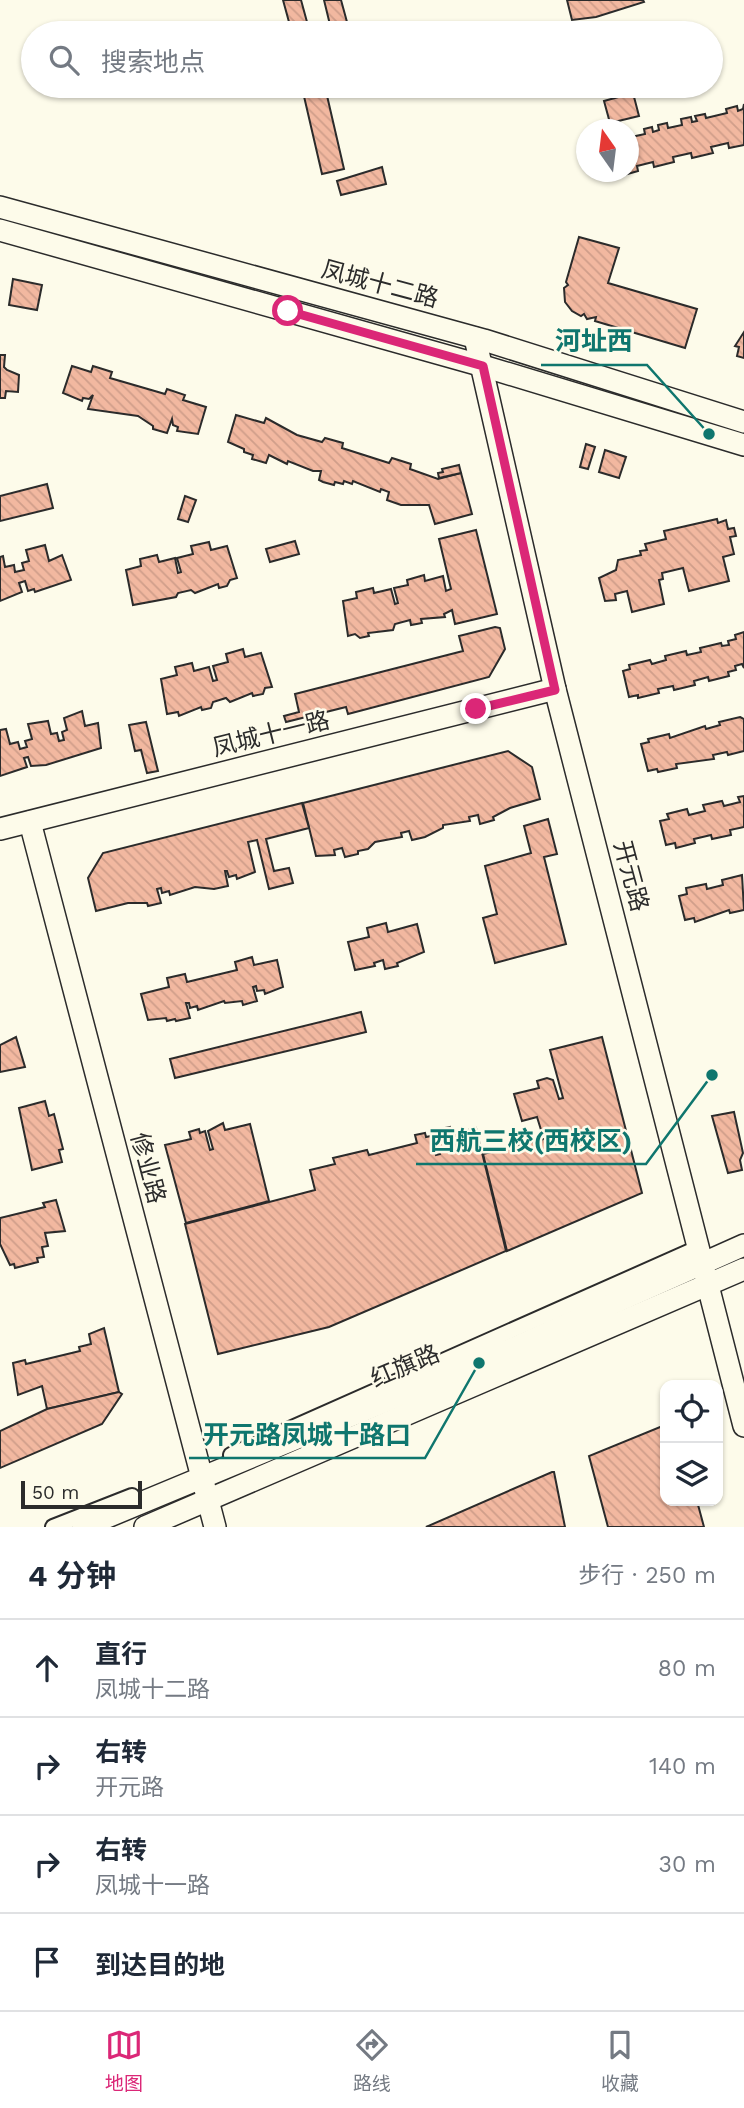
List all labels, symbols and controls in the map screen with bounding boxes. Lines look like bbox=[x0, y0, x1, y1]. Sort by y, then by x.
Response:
search box bbox=[21, 21, 723, 98]
icon: search bbox=[45, 41, 83, 79]
text: 搜索地点 bbox=[101, 47, 205, 77]
north arrow bbox=[576, 119, 639, 182]
street label: 凤城十二路 bbox=[318, 255, 442, 313]
route start bbox=[272, 295, 303, 326]
callout: 河址西 bbox=[541, 318, 647, 365]
text: 河址西 bbox=[555, 326, 633, 356]
route end bbox=[460, 693, 491, 724]
street label: 凤城十一路 bbox=[209, 706, 333, 762]
street label: 开元路 bbox=[608, 838, 654, 914]
callout: 西航三校(西校区) bbox=[416, 1117, 646, 1164]
text: 西航三校(西校区) bbox=[430, 1126, 632, 1156]
street label: 修业路 bbox=[125, 1130, 171, 1206]
street label: 红旗路 bbox=[366, 1339, 444, 1393]
map controls bbox=[660, 1380, 723, 1506]
button: locate bbox=[660, 1380, 723, 1443]
callout: 开元路凤城十路口 bbox=[189, 1411, 425, 1458]
text: 开元路凤城十路口 bbox=[203, 1420, 411, 1450]
button: layers bbox=[660, 1443, 723, 1506]
scale bar bbox=[21, 1478, 142, 1510]
text: 50 m bbox=[32, 1481, 79, 1504]
text: 4 分钟 bbox=[28, 1558, 116, 1593]
text: 步行 · 250 m bbox=[578, 1562, 716, 1589]
text: 直行 bbox=[95, 1639, 147, 1669]
icon: ahead bbox=[28, 1649, 66, 1687]
text: 80 m bbox=[658, 1655, 716, 1682]
text: 凤城十二路 bbox=[95, 1676, 210, 1703]
text: 右转 bbox=[95, 1737, 147, 1767]
icon: right bbox=[28, 1747, 66, 1785]
text: 140 m bbox=[649, 1753, 716, 1780]
text: 开元路 bbox=[95, 1774, 164, 1801]
text: 右转 bbox=[95, 1835, 147, 1865]
icon: right bbox=[28, 1845, 66, 1883]
text: 30 m bbox=[659, 1851, 716, 1878]
text: 凤城十一路 bbox=[95, 1872, 210, 1899]
icon: arrive bbox=[28, 1943, 66, 1981]
text: 到达目的地 bbox=[95, 1950, 225, 1980]
tab: 地图 bbox=[105, 2026, 143, 2095]
tab: 路线 bbox=[353, 2026, 391, 2095]
tab: 收藏 bbox=[601, 2026, 639, 2095]

